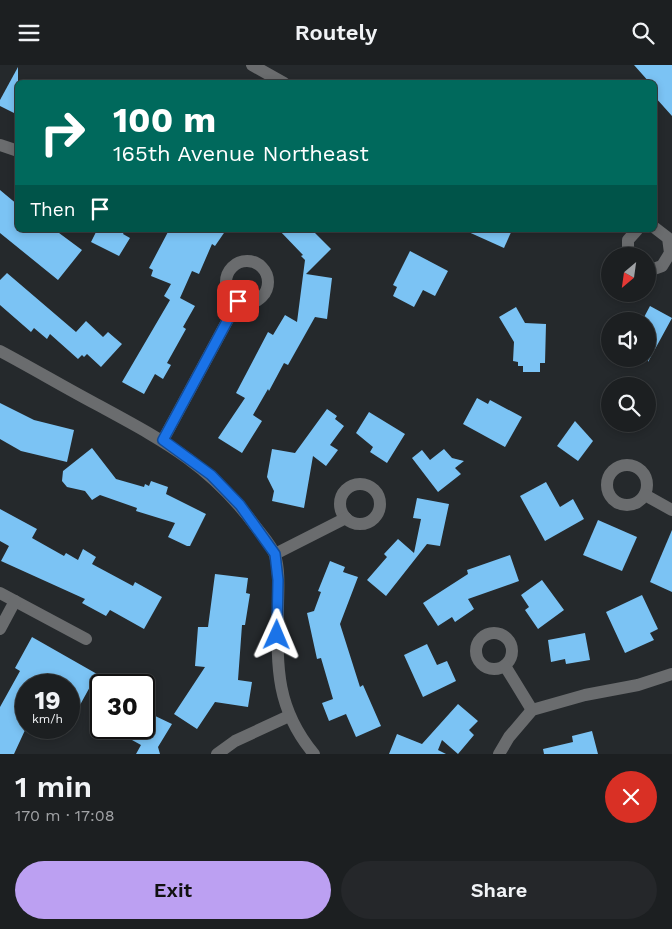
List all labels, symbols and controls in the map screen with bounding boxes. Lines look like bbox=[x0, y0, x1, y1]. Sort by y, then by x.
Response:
icon: menu bbox=[15, 19, 43, 47]
icon: search bbox=[629, 19, 657, 47]
text: Routely bbox=[295, 20, 377, 45]
text: 100 m bbox=[113, 99, 216, 141]
icon: right bbox=[30, 100, 95, 165]
text: 165th Avenue Northeast bbox=[113, 141, 369, 166]
icon: arrive bbox=[86, 195, 114, 223]
text: Then bbox=[30, 198, 76, 221]
north arrow bbox=[601, 247, 656, 303]
map controls bbox=[601, 247, 656, 432]
pin bbox=[217, 280, 259, 322]
icon: arrive bbox=[224, 287, 252, 315]
button: sound bbox=[601, 312, 656, 367]
button: search bbox=[601, 377, 656, 432]
position arrow bbox=[250, 608, 302, 660]
speed limit sign: 30 bbox=[90, 674, 155, 739]
text: 19 bbox=[34, 686, 61, 715]
text: km/h bbox=[32, 712, 63, 726]
text: 1 min bbox=[15, 769, 92, 804]
button: close bbox=[605, 771, 657, 823]
text: 170 m · 17:08 bbox=[15, 806, 115, 825]
button: Exit bbox=[15, 861, 331, 919]
button: Share bbox=[341, 861, 657, 919]

